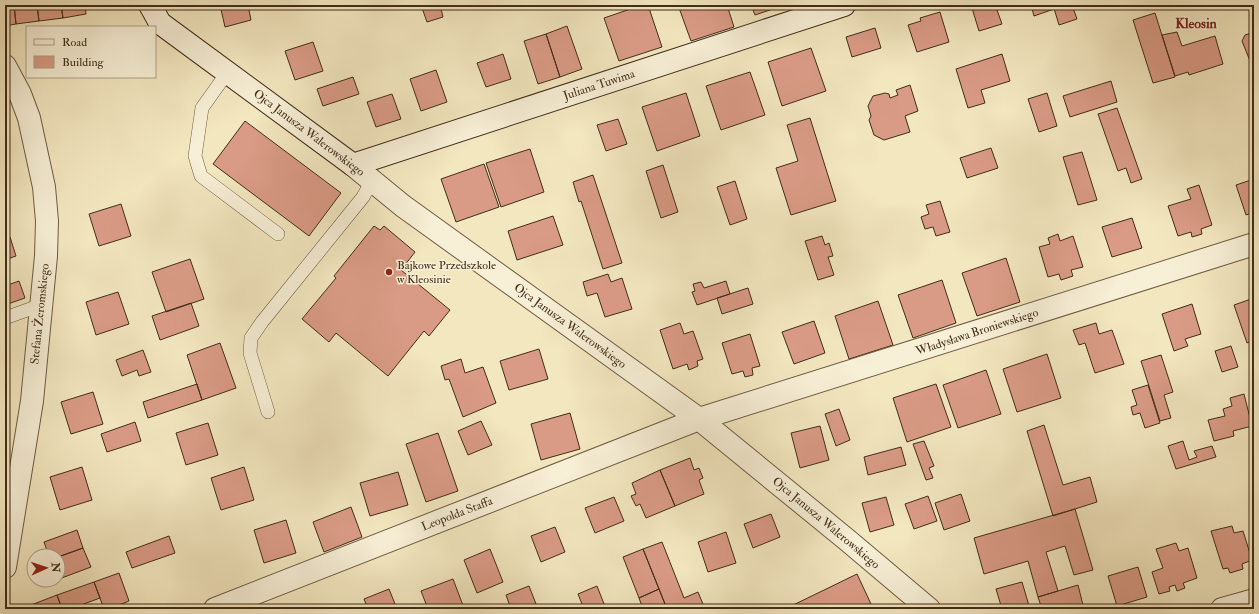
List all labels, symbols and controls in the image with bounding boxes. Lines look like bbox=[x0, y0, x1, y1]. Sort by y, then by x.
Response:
district label: Kleosin bbox=[1175, 15, 1218, 32]
legend bbox=[26, 26, 156, 78]
text: Road bbox=[62, 35, 87, 50]
text: Building bbox=[62, 55, 105, 70]
street label: Juliana Tuwima bbox=[560, 66, 638, 104]
street label: Ojca Janusza Walerowskiego bbox=[250, 86, 368, 180]
place label: Bajkowe Przedszkole w Kleosinie bbox=[397, 258, 496, 287]
street label: Stefana Żeromskiego bbox=[26, 263, 53, 365]
marker: Bajkowe Przedszkole w Kleosinie bbox=[384, 267, 394, 277]
street label: Ojca Janusza Walerowskiego bbox=[511, 280, 629, 372]
street label: Władysława Broniewskiego bbox=[913, 305, 1040, 359]
street label: Ojca Janusza Walerowskiego bbox=[769, 474, 883, 572]
street label: Leopolda Staffa bbox=[419, 493, 496, 534]
north arrow bbox=[26, 548, 66, 588]
text: N bbox=[49, 561, 62, 574]

